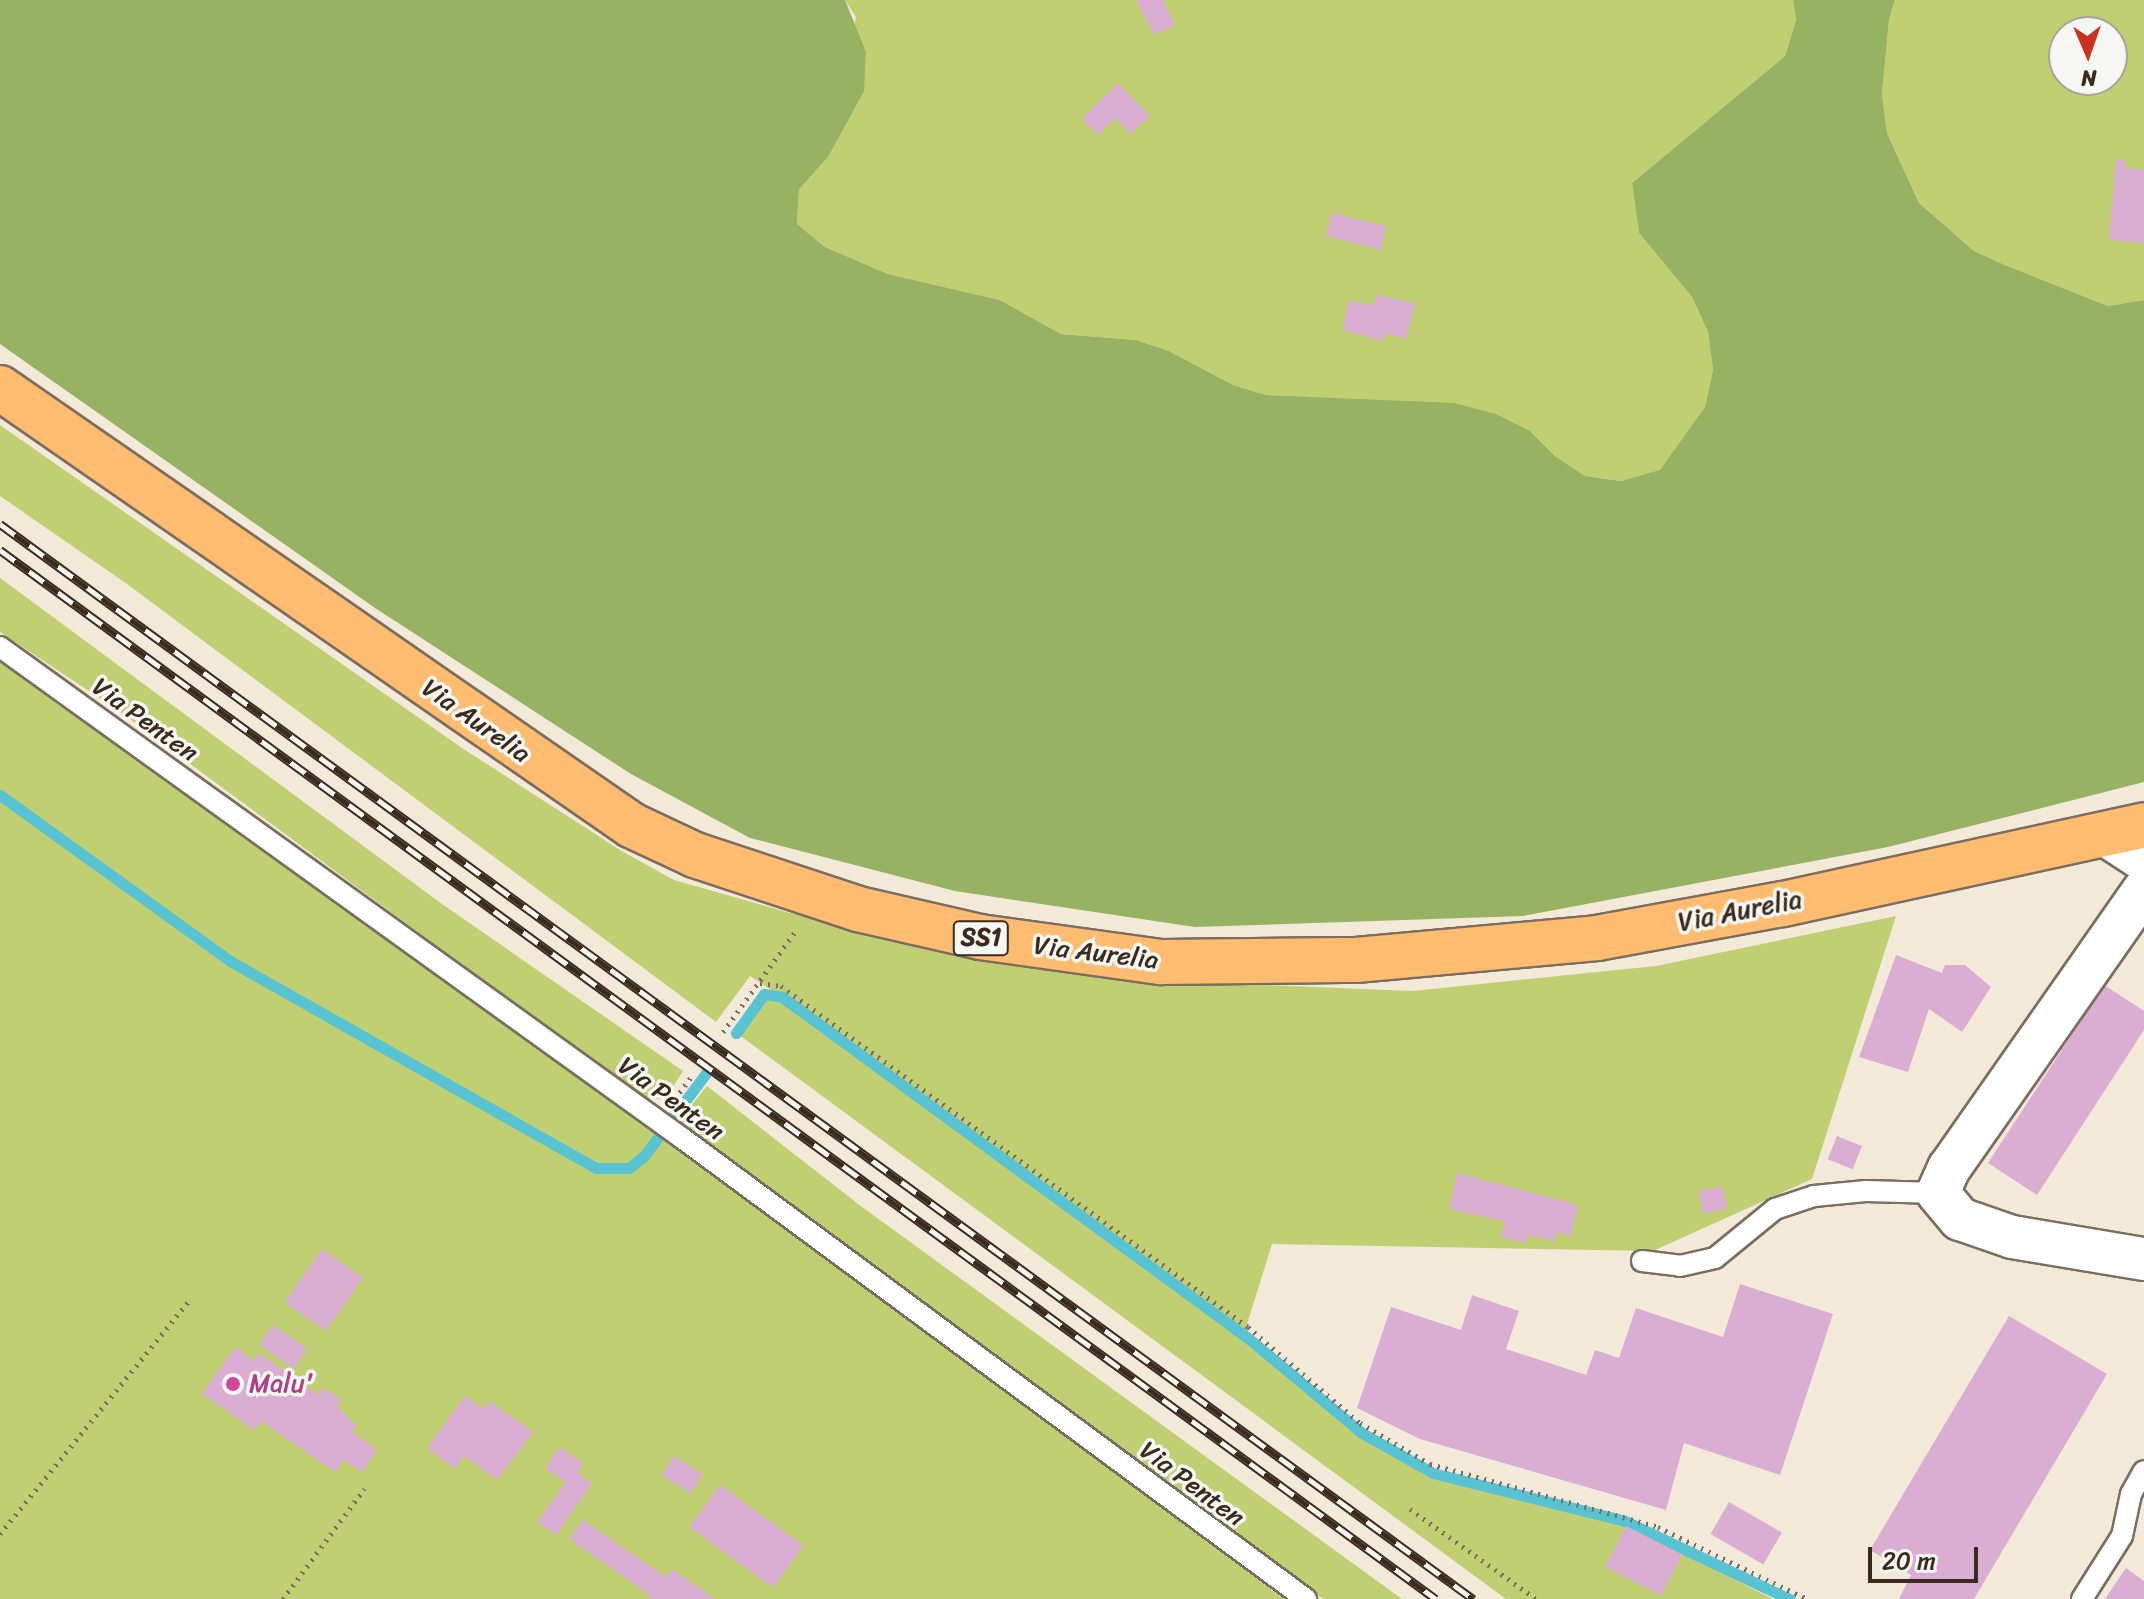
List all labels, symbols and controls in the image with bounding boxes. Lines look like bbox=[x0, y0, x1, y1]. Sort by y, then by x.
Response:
north arrow bbox=[2048, 16, 2128, 96]
text: N bbox=[2080, 59, 2097, 98]
street label: Via Penten bbox=[85, 671, 205, 769]
street label: Via Aurelia bbox=[416, 672, 536, 770]
street label: Via Aurelia bbox=[1676, 884, 1804, 938]
road number: SS1 bbox=[951, 918, 1011, 958]
street label: Via Aurelia bbox=[1032, 930, 1160, 976]
street label: Via Penten bbox=[611, 1050, 731, 1148]
place label: Malu' bbox=[249, 1368, 314, 1400]
marker: Malu' bbox=[224, 1375, 242, 1393]
street label: Via Penten bbox=[1133, 1434, 1251, 1534]
scale bar bbox=[1872, 1531, 1982, 1581]
text: 20 m bbox=[1882, 1540, 1936, 1582]

